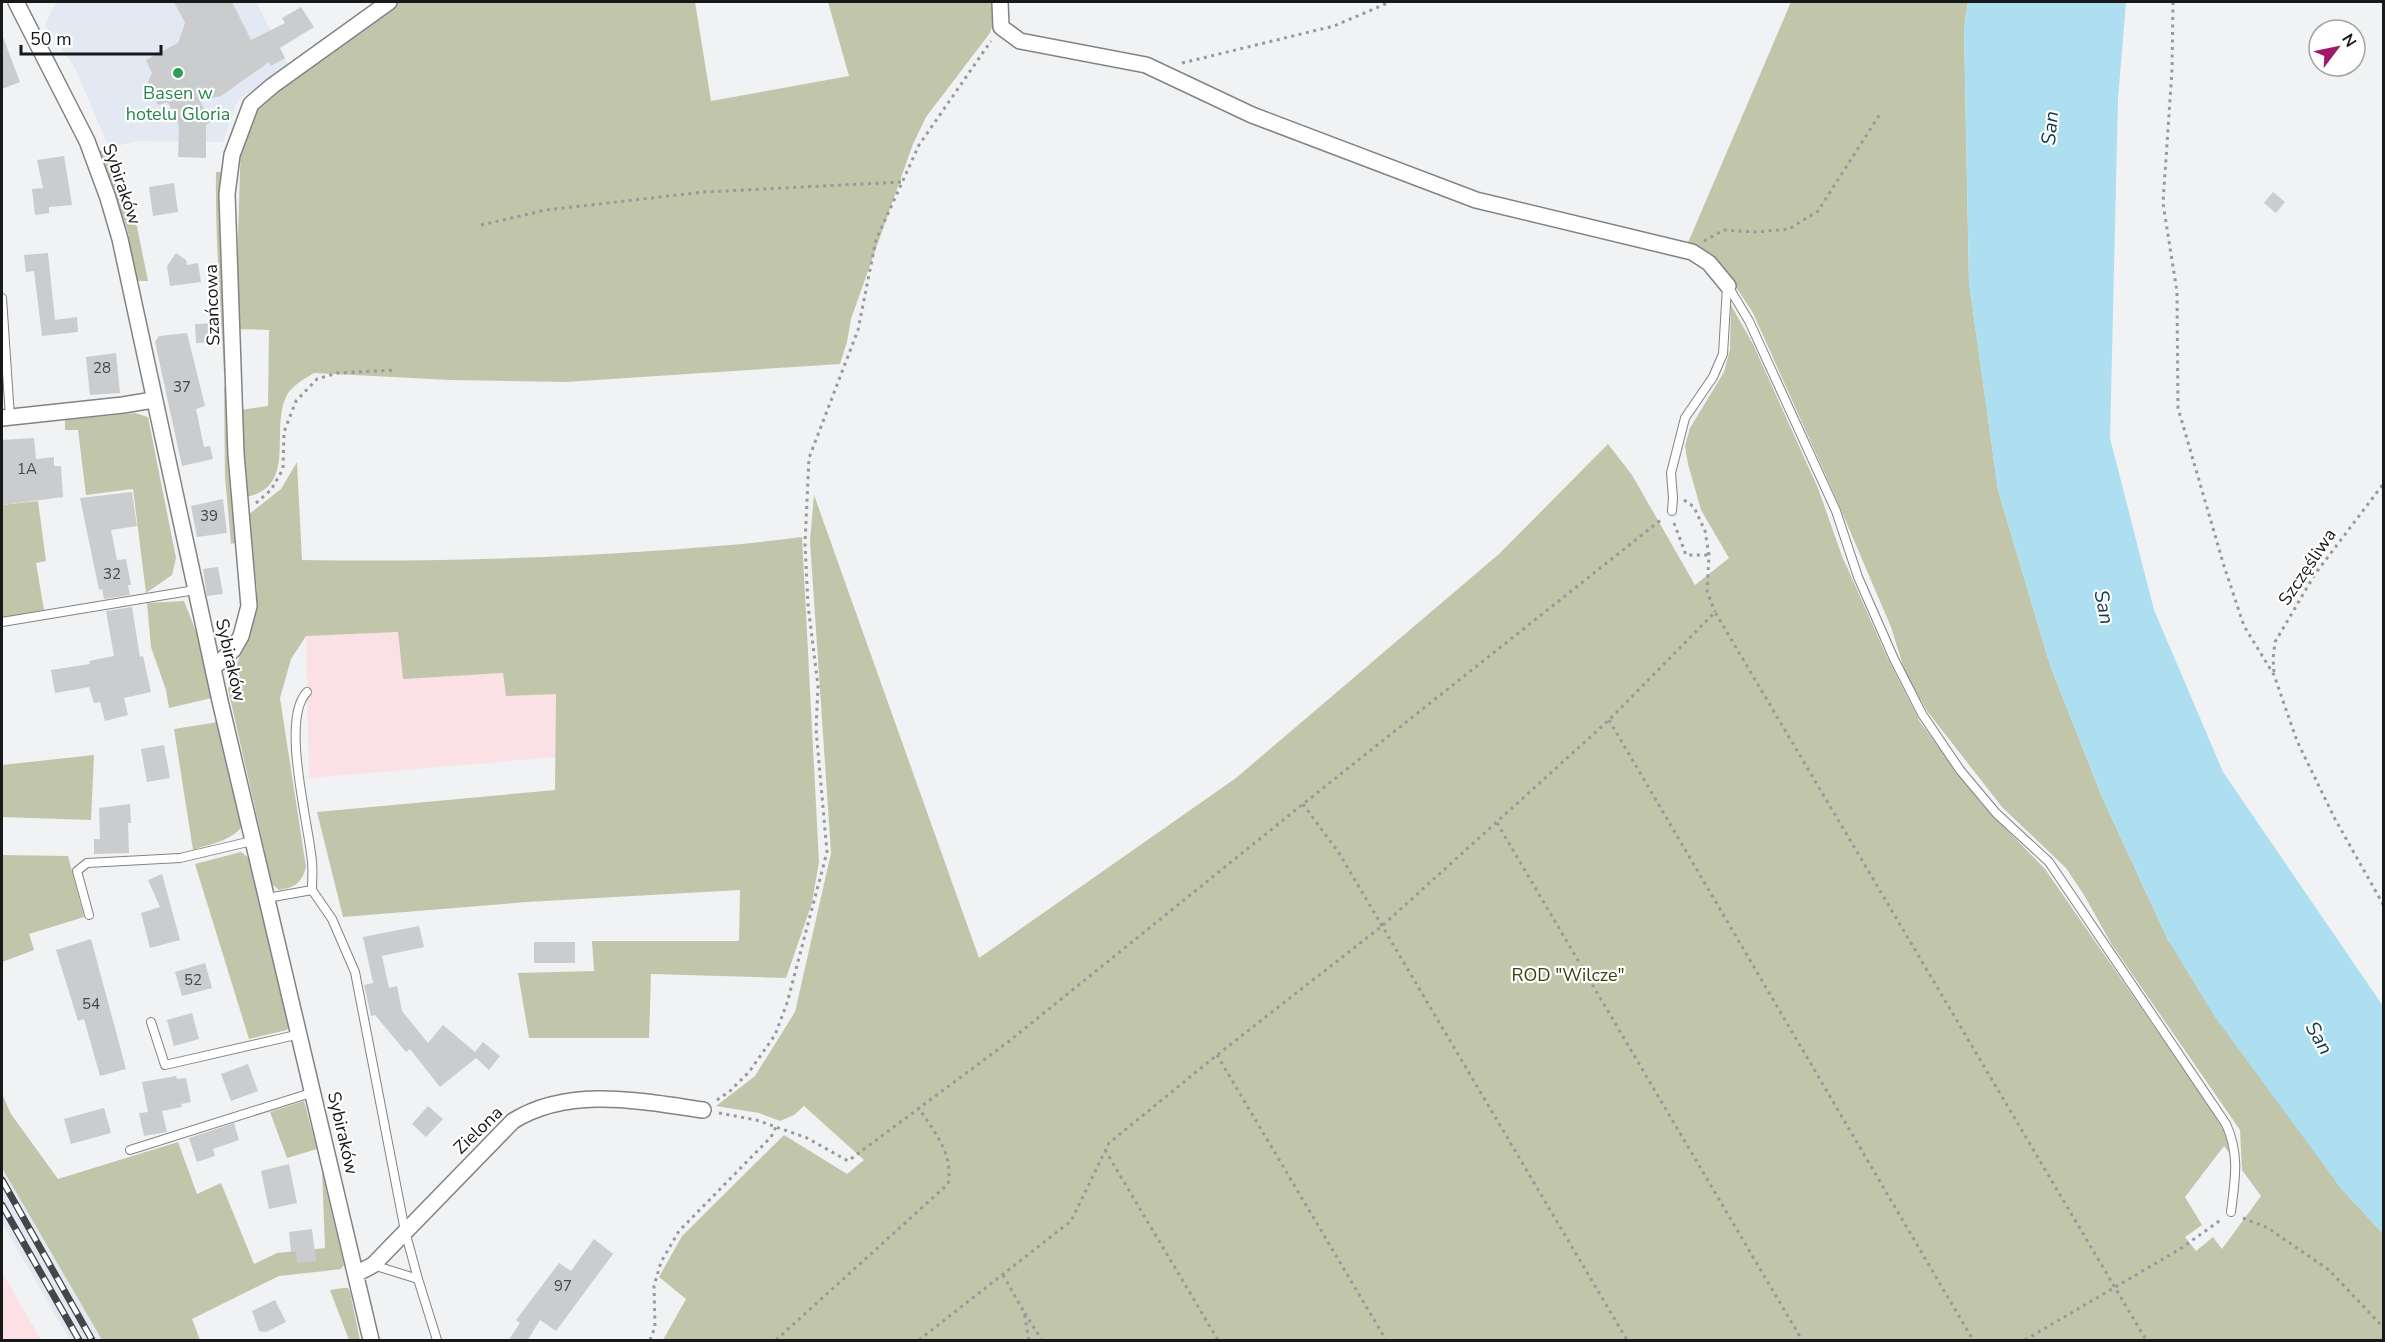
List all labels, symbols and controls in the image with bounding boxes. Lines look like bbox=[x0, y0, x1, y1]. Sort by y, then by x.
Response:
scale bar bbox=[21, 18, 160, 56]
north arrow bbox=[2307, 18, 2367, 78]
text: 50 m bbox=[30, 27, 72, 51]
text: N bbox=[2336, 30, 2361, 51]
marker: Basen w hotelu Gloria bbox=[171, 66, 185, 80]
place label: Basen w hotelu Gloria bbox=[126, 81, 230, 126]
water label: San bbox=[2035, 110, 2065, 146]
street label: Sybiraków bbox=[97, 140, 147, 228]
street label: Szańcowa bbox=[199, 264, 225, 346]
house number: 28 bbox=[93, 358, 111, 378]
house number: 37 bbox=[173, 377, 191, 397]
house number: 1A bbox=[17, 459, 37, 479]
house number: 39 bbox=[200, 506, 218, 526]
street label: Szczęśliwa bbox=[2272, 524, 2342, 610]
house number: 32 bbox=[103, 564, 121, 584]
water label: San bbox=[2087, 588, 2121, 626]
street label: Sybiraków bbox=[210, 616, 252, 704]
park label: ROD "Wilcze" bbox=[1511, 963, 1625, 987]
house number: 52 bbox=[184, 970, 202, 990]
house number: 54 bbox=[82, 994, 100, 1014]
water label: San bbox=[2299, 1016, 2339, 1060]
street label: Sybiraków bbox=[322, 1089, 364, 1177]
street label: Zielona bbox=[448, 1101, 508, 1159]
house number: 97 bbox=[554, 1276, 572, 1296]

